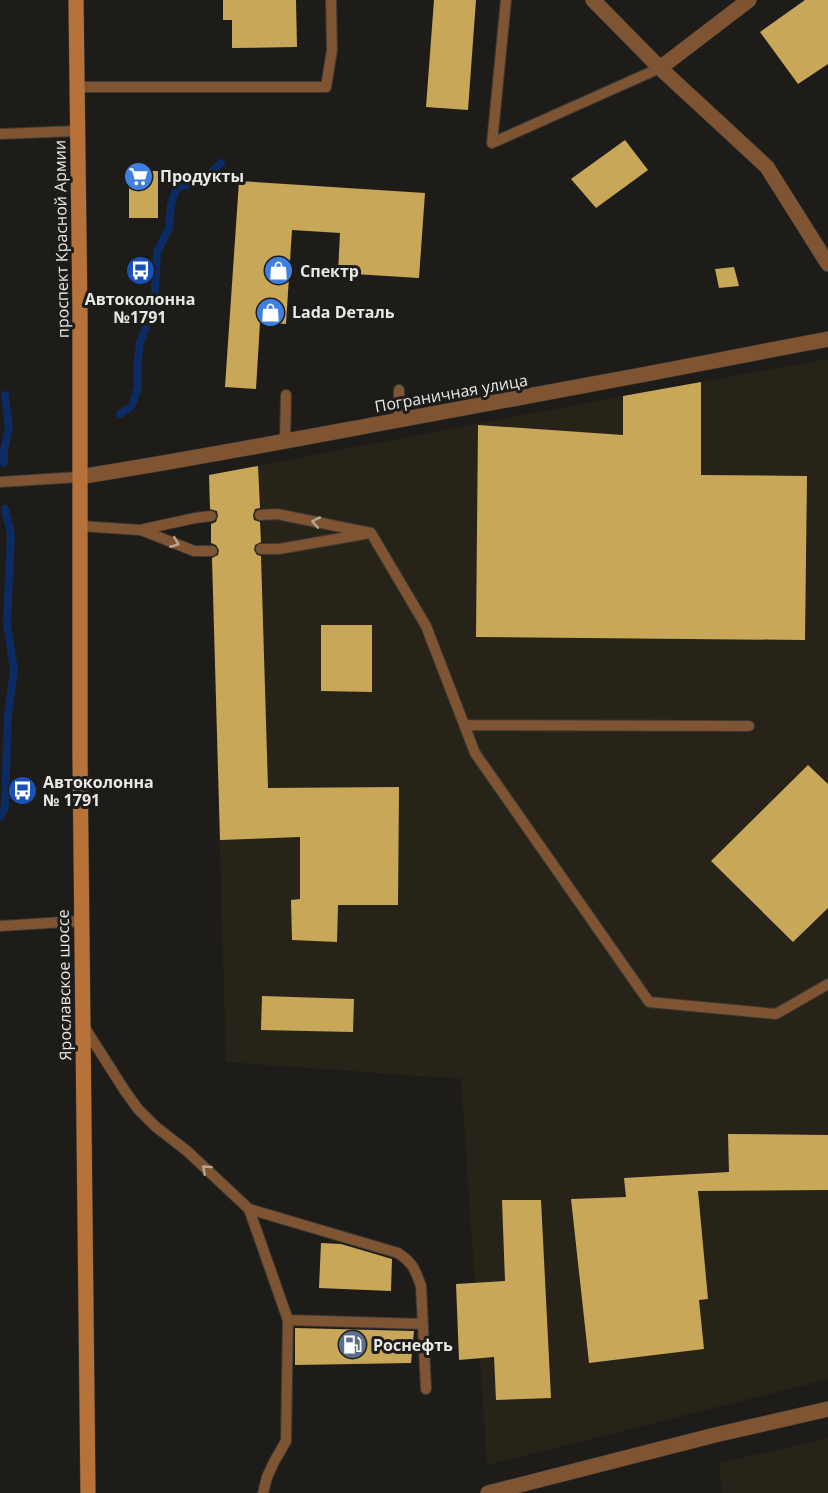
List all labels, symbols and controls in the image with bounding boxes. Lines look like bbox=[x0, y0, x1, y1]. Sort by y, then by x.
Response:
street label: проспект Красной Армии bbox=[48, 140, 74, 338]
supermarket icon: Продукты bbox=[123, 160, 155, 192]
place label: Продукты bbox=[160, 165, 244, 187]
bus stop icon: Автоколонна №1791 bbox=[124, 255, 156, 287]
shop icon: Спектр bbox=[263, 255, 295, 287]
place label: Спектр bbox=[300, 260, 359, 282]
place label: Автоколонна №1791 bbox=[85, 288, 195, 328]
shop icon: Lada Dеталь bbox=[255, 296, 287, 328]
place label: Lada Dеталь bbox=[292, 301, 395, 323]
street label: Пограничная улица bbox=[373, 369, 529, 417]
one-way arrow bbox=[311, 516, 321, 529]
one-way arrow bbox=[170, 536, 180, 549]
place label: Автоколонна № 1791 bbox=[43, 771, 154, 811]
bus stop icon: Автоколонна № 1791 bbox=[6, 775, 38, 807]
street label: Ярославское шоссе bbox=[52, 909, 76, 1061]
one-way arrow bbox=[202, 1165, 213, 1176]
fuel station icon: Роснефть bbox=[336, 1329, 368, 1361]
place label: Роснефть bbox=[373, 1334, 453, 1356]

